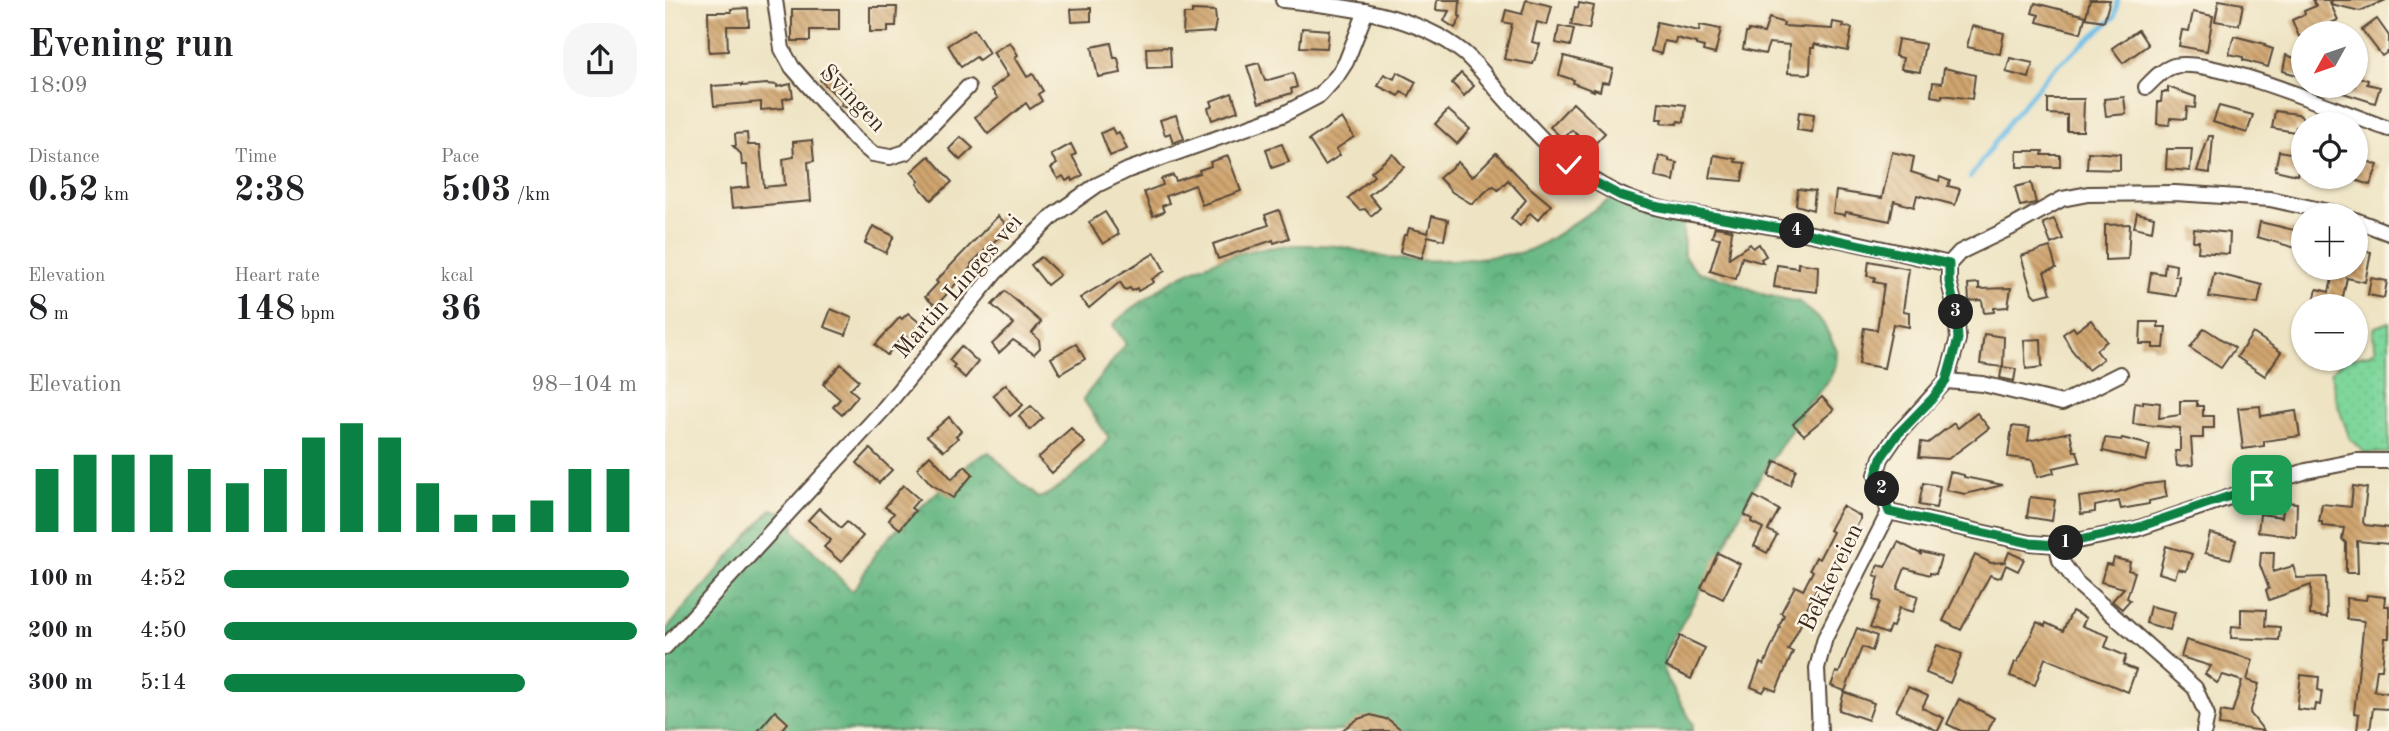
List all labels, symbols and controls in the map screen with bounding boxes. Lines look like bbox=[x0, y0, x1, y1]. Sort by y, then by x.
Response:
north arrow bbox=[2291, 21, 2368, 98]
map controls bbox=[2291, 21, 2368, 371]
button: share bbox=[563, 23, 637, 97]
text: Evening run bbox=[28, 27, 234, 65]
street label: Svingen bbox=[814, 60, 890, 138]
text: 18:09 bbox=[28, 74, 88, 97]
button: locate bbox=[2291, 112, 2368, 189]
pin bbox=[1539, 135, 1599, 195]
icon: check bbox=[1550, 146, 1588, 184]
text: Distance bbox=[28, 148, 100, 167]
text: Time bbox=[234, 148, 277, 167]
text: Pace bbox=[441, 148, 479, 167]
text: 0.52 bbox=[28, 173, 99, 208]
text: 2:38 bbox=[234, 173, 305, 208]
text: 5:03 bbox=[441, 173, 511, 208]
text: km bbox=[99, 186, 129, 205]
text: /km bbox=[511, 186, 550, 205]
button: + bbox=[2291, 203, 2368, 280]
street label: Martin Linges vei bbox=[890, 210, 1028, 364]
pin: 4 bbox=[1779, 214, 1815, 248]
text: 4 bbox=[1791, 221, 1802, 240]
text: Elevation bbox=[28, 267, 105, 286]
text: Heart rate bbox=[234, 267, 320, 286]
text: kcal bbox=[441, 267, 473, 286]
text: 8 bbox=[28, 292, 48, 327]
text: 148 bbox=[234, 292, 295, 327]
text: 36 bbox=[441, 292, 481, 327]
pin: 3 bbox=[1939, 294, 1973, 330]
button: − bbox=[2291, 294, 2368, 371]
text: 3 bbox=[1950, 302, 1961, 321]
text: m bbox=[48, 305, 69, 324]
text: bpm bbox=[295, 305, 335, 324]
text: Elevation bbox=[28, 373, 122, 396]
text: 98–104 m bbox=[531, 373, 637, 396]
pin bbox=[2232, 455, 2292, 515]
icon: arrive bbox=[2243, 466, 2281, 504]
pin: 2 bbox=[1865, 472, 1899, 506]
text: 2 bbox=[1876, 479, 1887, 498]
street label: Bekkeveien bbox=[1796, 520, 1868, 636]
pin: 1 bbox=[2049, 526, 2083, 560]
text: 1 bbox=[2060, 533, 2071, 552]
text: 100 m bbox=[28, 567, 93, 590]
text: 4:52 bbox=[140, 567, 186, 590]
text: 200 m bbox=[28, 619, 93, 642]
text: 4:50 bbox=[140, 619, 186, 642]
text: 300 m bbox=[28, 671, 93, 694]
text: 5:14 bbox=[140, 671, 186, 694]

